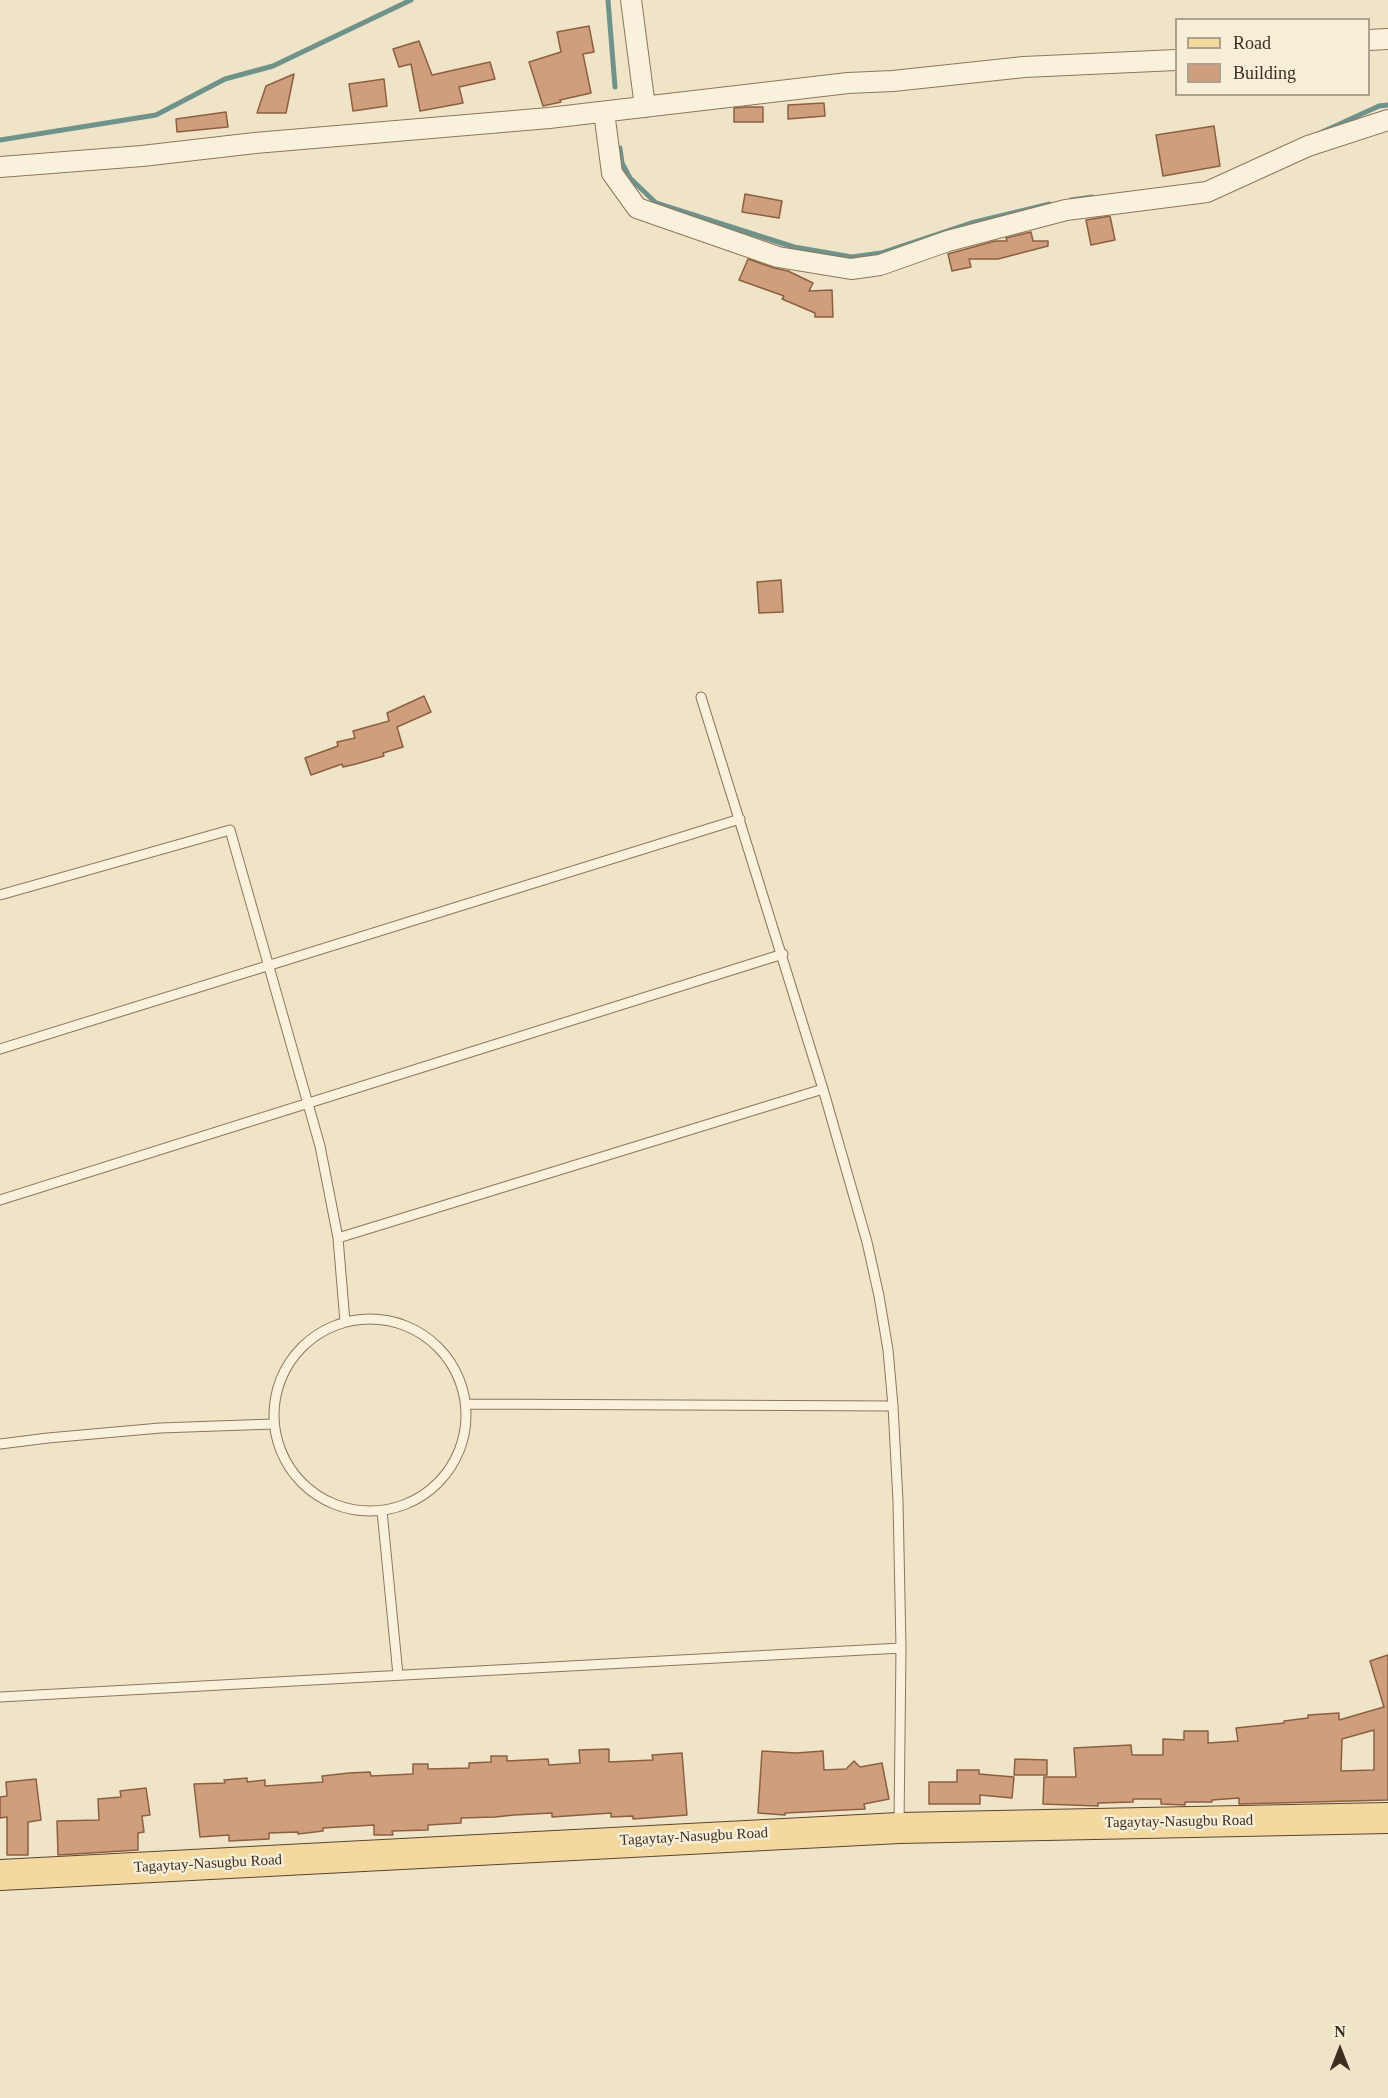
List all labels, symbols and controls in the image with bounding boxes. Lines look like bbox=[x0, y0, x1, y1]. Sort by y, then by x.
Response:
legend bbox=[1175, 18, 1370, 96]
text: Road bbox=[1233, 33, 1271, 53]
text: Building bbox=[1233, 63, 1296, 83]
street label: Tagaytay-Nasugbu Road bbox=[1105, 1812, 1253, 1832]
street label: Tagaytay-Nasugbu Road bbox=[619, 1824, 769, 1850]
street label: Tagaytay-Nasugbu Road bbox=[133, 1851, 283, 1877]
north arrow bbox=[1310, 2020, 1370, 2080]
text: N bbox=[1334, 2023, 1346, 2040]

